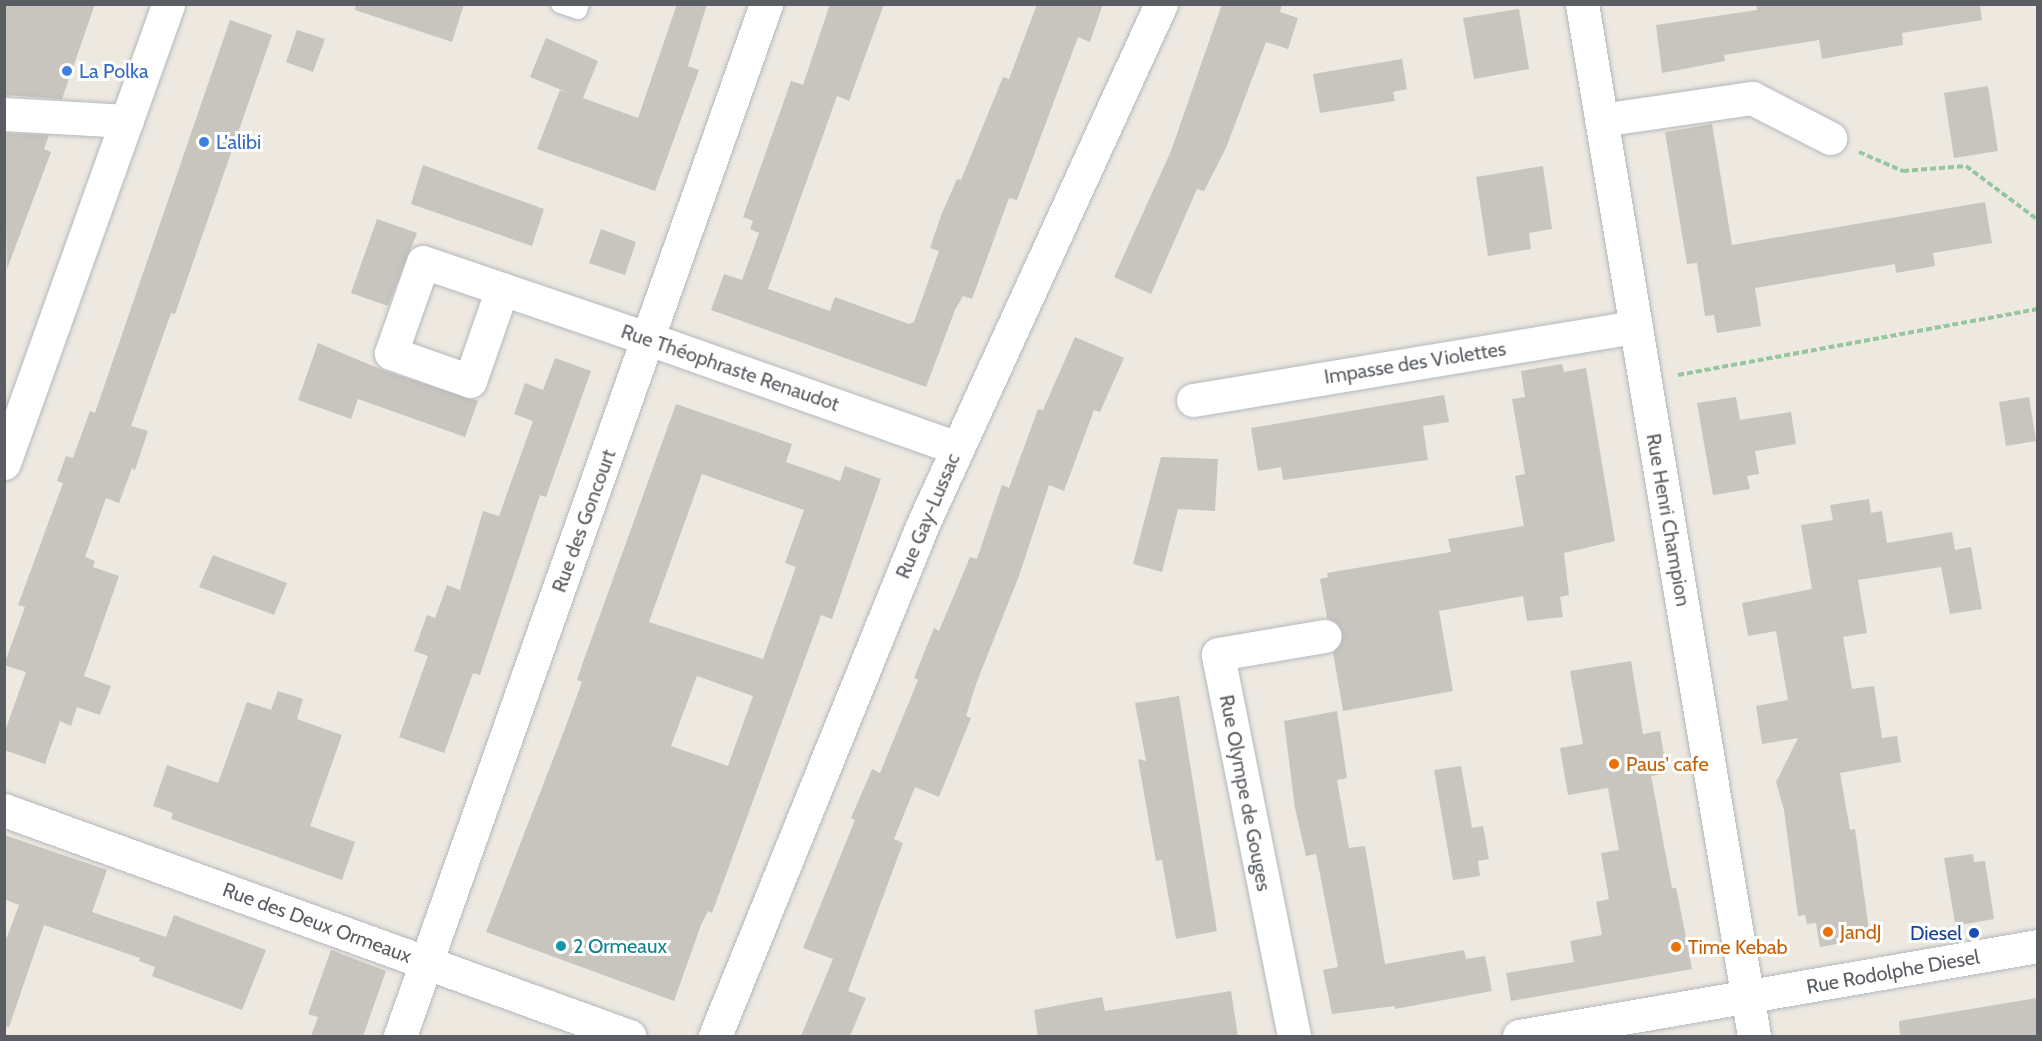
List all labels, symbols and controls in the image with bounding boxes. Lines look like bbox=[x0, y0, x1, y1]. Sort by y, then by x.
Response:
place label: La Polka bbox=[79, 59, 148, 83]
marker: La Polka bbox=[60, 64, 74, 78]
place label: L'alibi bbox=[216, 130, 261, 154]
marker: L'alibi bbox=[197, 135, 211, 149]
street label: Rue Théophraste Renaudot bbox=[618, 319, 842, 417]
street label: Impasse des Violettes bbox=[1322, 337, 1508, 389]
street label: Rue Henri Champion bbox=[1641, 432, 1695, 608]
street label: Rue des Goncourt bbox=[547, 446, 621, 596]
street label: Rue Gay-Lussac bbox=[891, 450, 965, 582]
street label: Rue Olympe de Gouges bbox=[1214, 693, 1276, 893]
place label: Paus' cafe bbox=[1626, 752, 1709, 776]
marker: Paus' cafe bbox=[1607, 757, 1621, 771]
street label: Rue des Deux Ormeaux bbox=[219, 878, 415, 968]
place label: JandJ bbox=[1840, 920, 1882, 944]
place label: Diesel bbox=[1910, 921, 1962, 945]
marker: JandJ bbox=[1821, 925, 1835, 939]
marker: Diesel bbox=[1967, 926, 1981, 940]
place label: 2 Ormeaux bbox=[573, 934, 667, 958]
place label: Time Kebab bbox=[1688, 935, 1788, 959]
marker: 2 Ormeaux bbox=[554, 939, 568, 953]
marker: Time Kebab bbox=[1669, 940, 1683, 954]
street label: Rue Rodolphe Diesel bbox=[1805, 945, 1981, 999]

